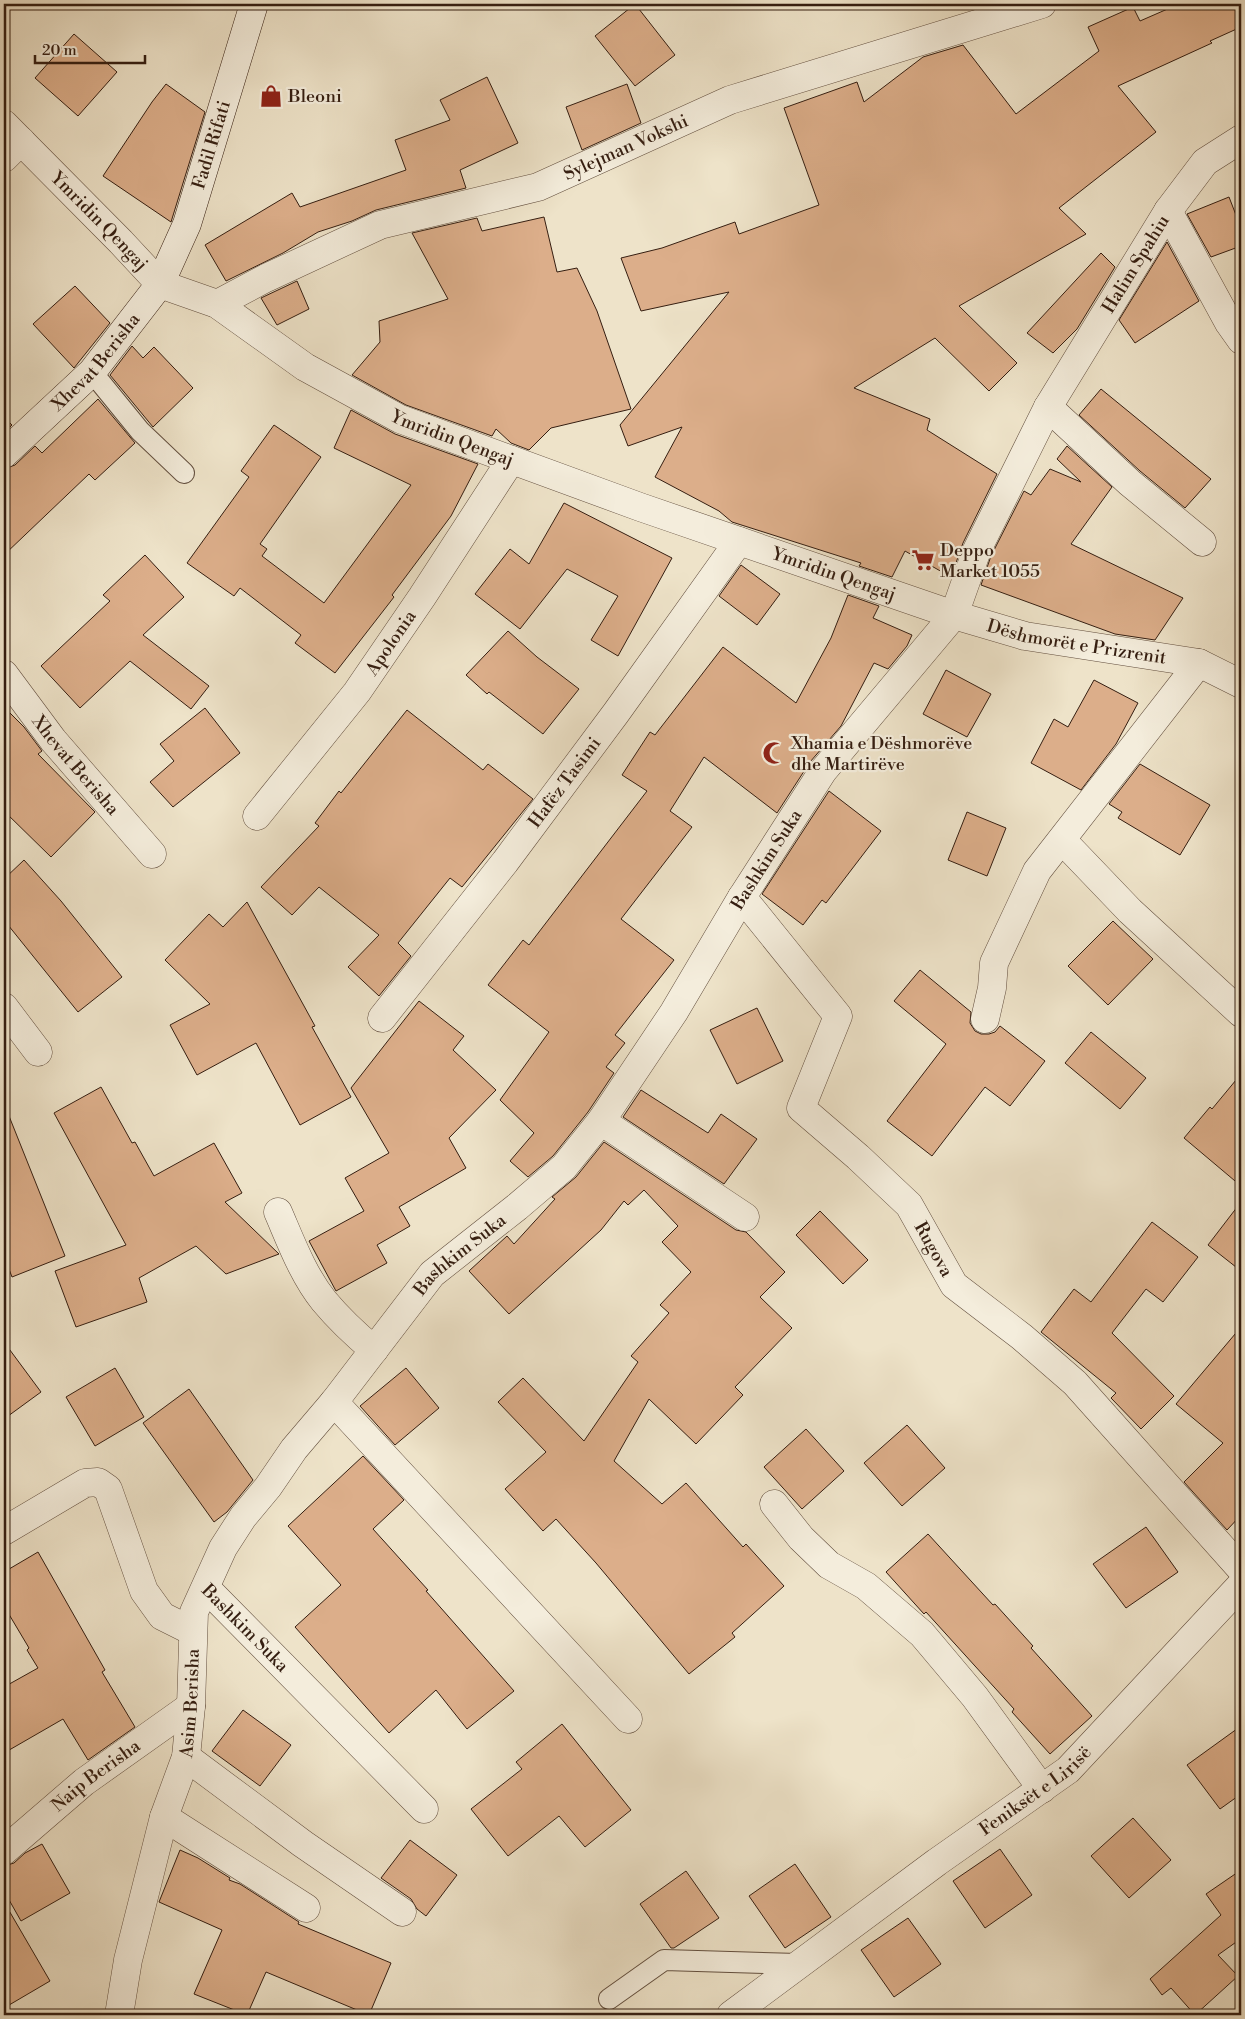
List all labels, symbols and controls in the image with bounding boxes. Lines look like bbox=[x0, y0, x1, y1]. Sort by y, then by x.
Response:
scale bar bbox=[35, 32, 145, 64]
text: 20 m bbox=[42, 41, 77, 60]
shop icon: Bleoni bbox=[258, 83, 284, 109]
place label: Bleoni bbox=[287, 85, 342, 108]
street label: Fadil Rifati bbox=[187, 98, 235, 192]
street label: Sylejman Vokshi bbox=[560, 109, 692, 186]
street label: Ymridin Qengaj bbox=[45, 166, 153, 275]
street label: Halim Spahiu bbox=[1097, 210, 1175, 317]
street label: Xhevat Berisha bbox=[45, 308, 145, 417]
street label: Ymridin Qengaj bbox=[385, 404, 517, 471]
place label: Deppo Market 1055 bbox=[940, 539, 1040, 583]
street label: Ymridin Qengaj bbox=[768, 541, 899, 606]
supermarket icon: Deppo Market 1055 bbox=[910, 547, 936, 573]
street label: Apolonia bbox=[360, 605, 422, 681]
street label: Dëshmorët e Prizrenit bbox=[984, 614, 1168, 669]
street label: Xhevat Berisha bbox=[26, 710, 125, 820]
street label: Hafëz Tasimi bbox=[523, 732, 606, 832]
place label: Xhamia e Dëshmorëve dhe Martirëve bbox=[790, 732, 972, 776]
mosque icon: Xhamia e Dëshmorëve dhe Martirëve bbox=[761, 740, 787, 766]
street label: Bashkim Suka bbox=[725, 804, 807, 915]
street label: Bashkim Suka bbox=[408, 1208, 511, 1301]
street label: Rugova bbox=[909, 1218, 959, 1282]
street label: Bashkim Suka bbox=[196, 1578, 295, 1677]
street label: Asim Berisha bbox=[174, 1647, 204, 1760]
street label: Naip Berisha bbox=[47, 1734, 145, 1817]
street label: Feniksët e Lirisë bbox=[974, 1741, 1096, 1841]

